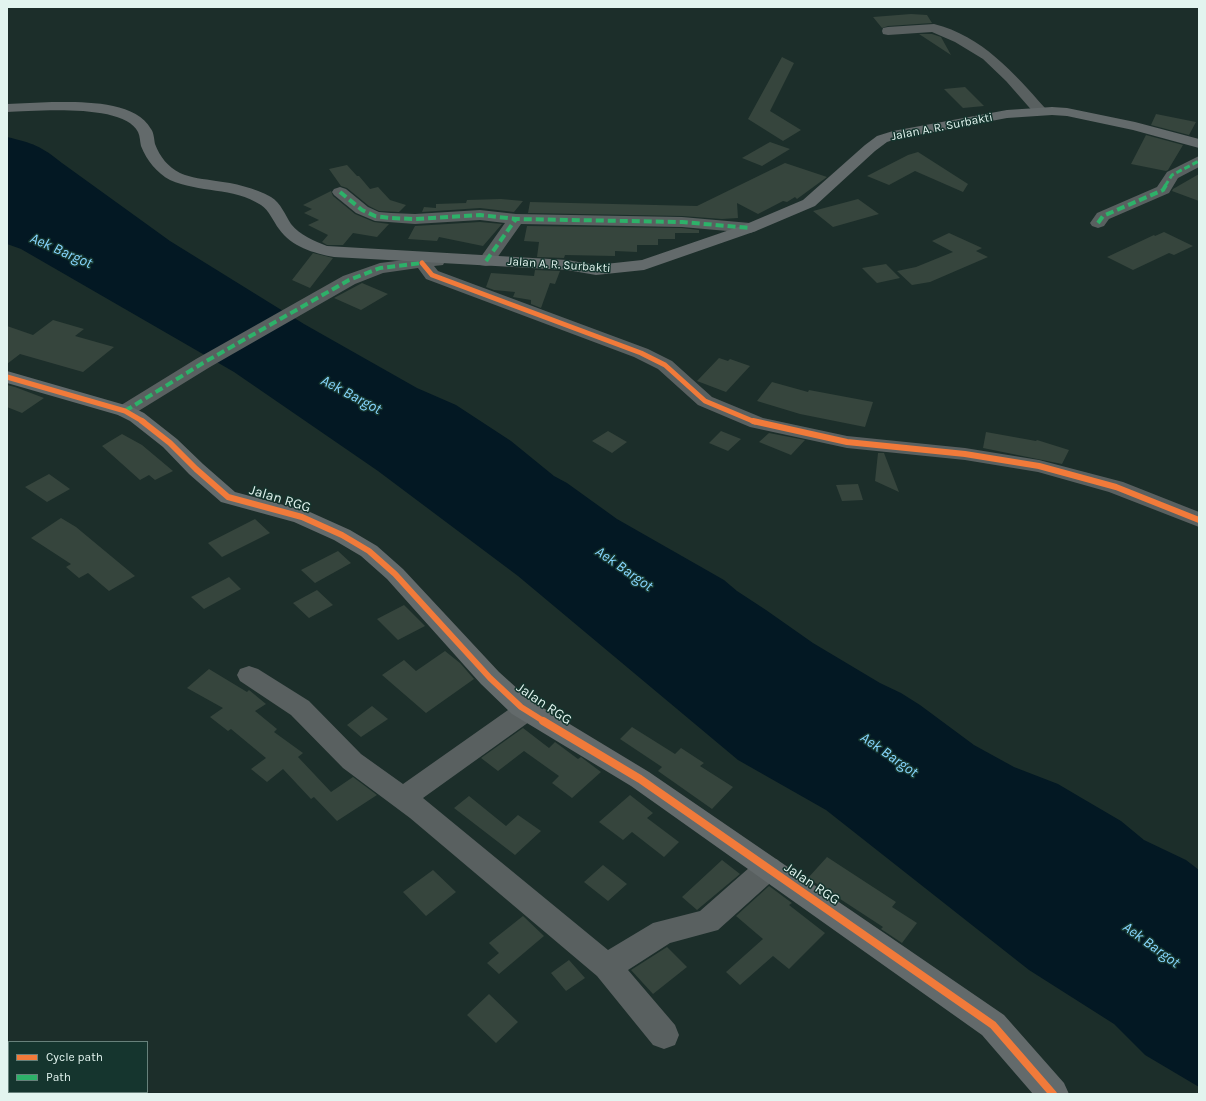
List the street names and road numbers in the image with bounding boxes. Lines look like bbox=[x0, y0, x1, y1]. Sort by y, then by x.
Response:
street label: Jalan A. R. Surbakti bbox=[890, 110, 994, 144]
street label: Jalan A. R. Surbakti bbox=[507, 254, 611, 276]
street label: Jalan RGG bbox=[247, 482, 313, 516]
street label: Jalan RGG bbox=[513, 679, 575, 729]
street label: Jalan RGG bbox=[781, 859, 843, 909]

